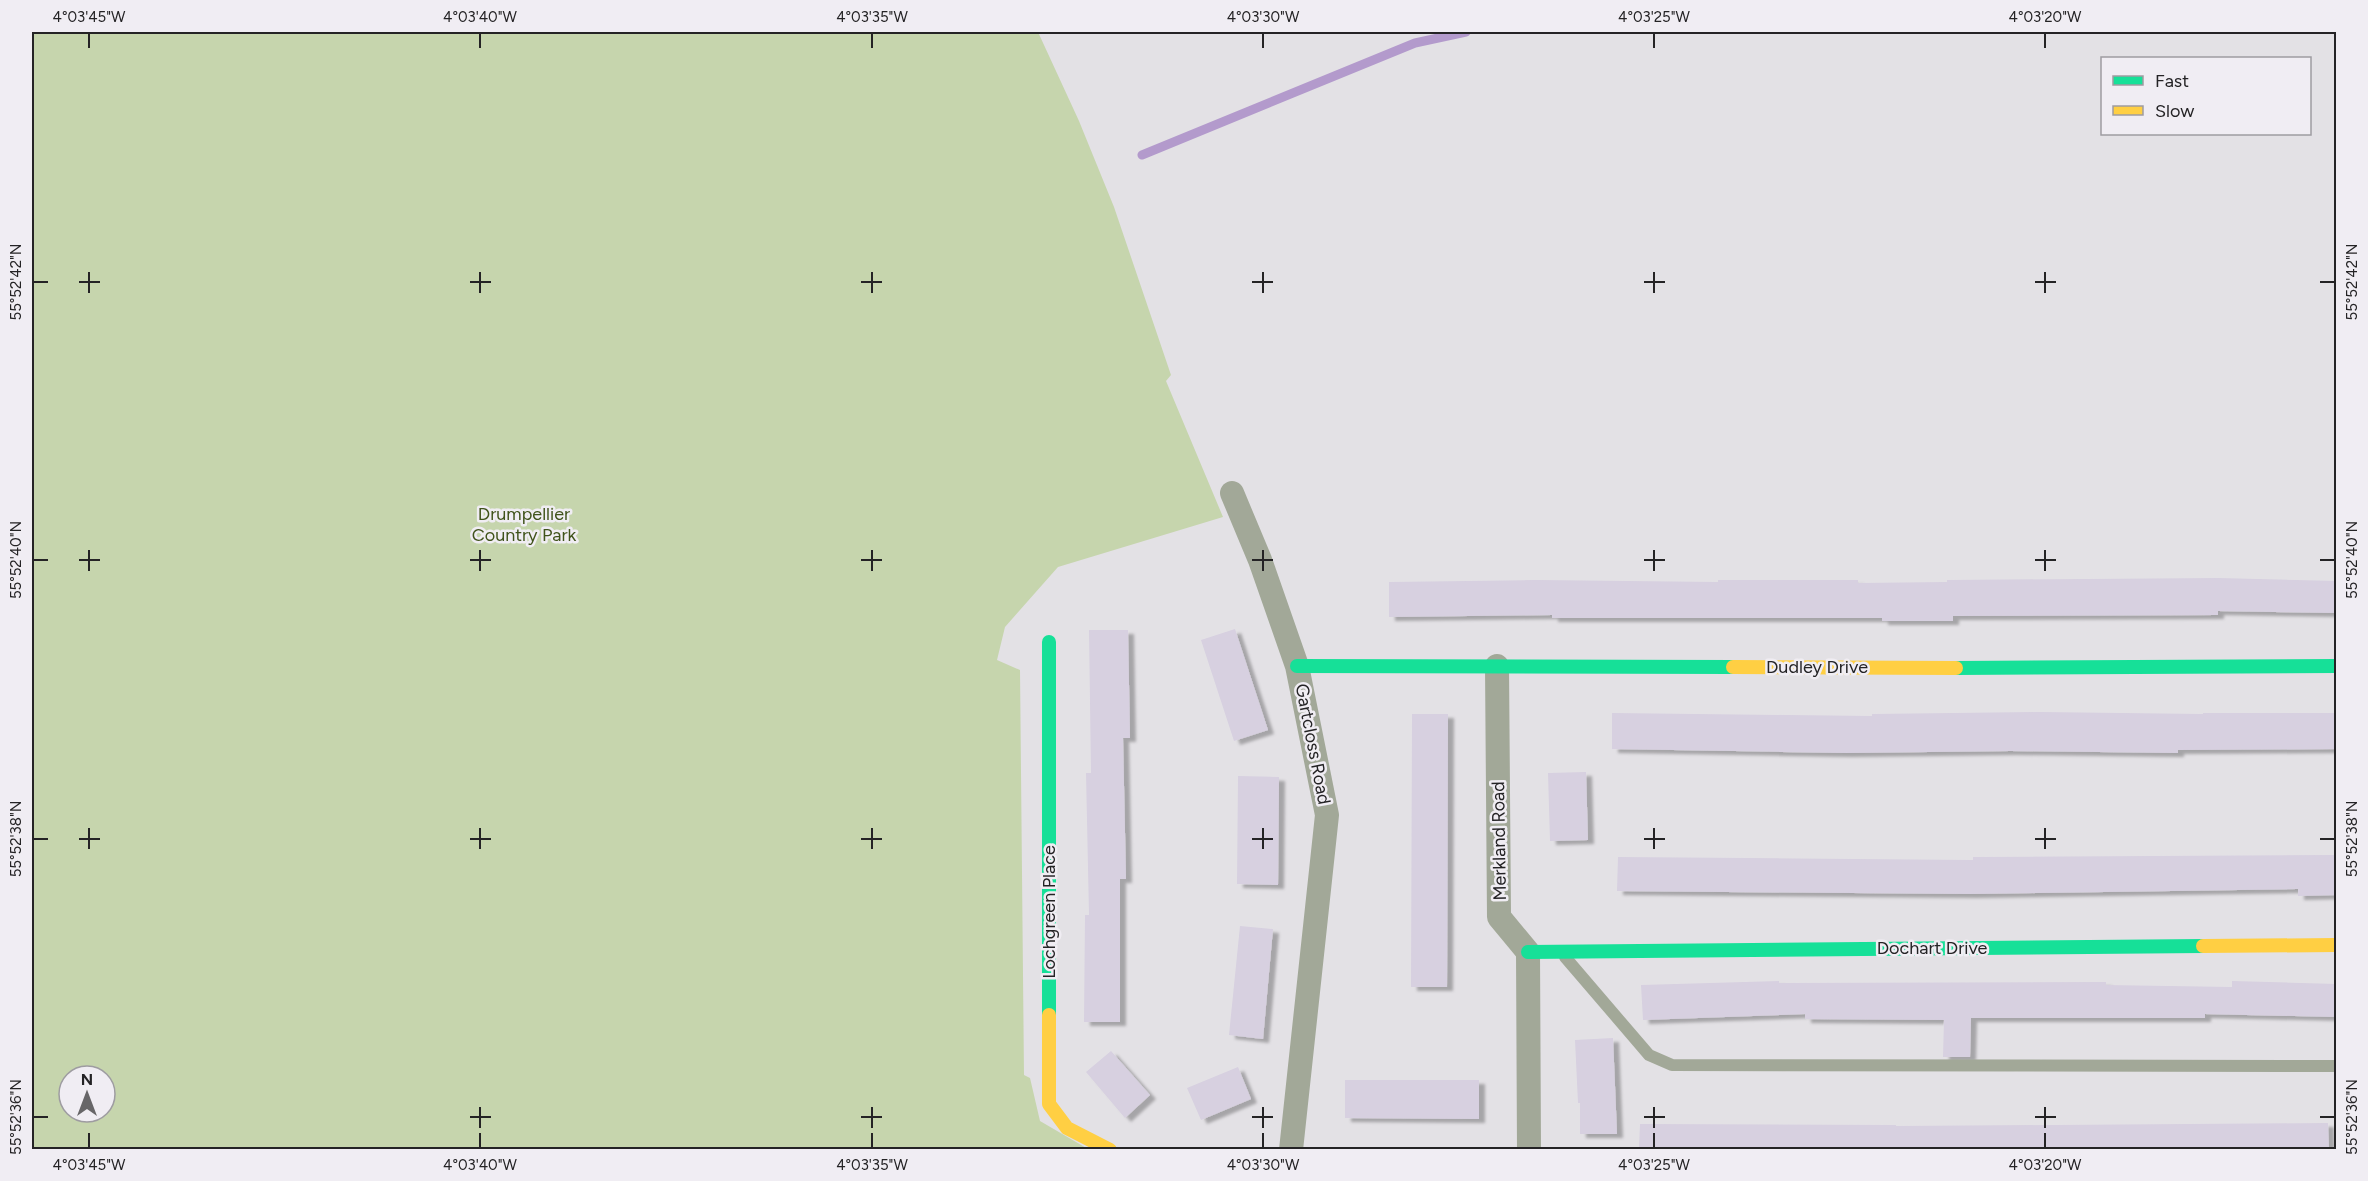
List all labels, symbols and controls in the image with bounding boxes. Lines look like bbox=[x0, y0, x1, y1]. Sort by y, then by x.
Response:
text: 4°03'45"W bbox=[53, 8, 126, 26]
text: 4°03'40"W bbox=[443, 8, 517, 26]
text: 4°03'35"W bbox=[836, 8, 908, 26]
text: 4°03'30"W bbox=[1227, 8, 1300, 26]
text: 4°03'25"W bbox=[1618, 8, 1691, 26]
text: 4°03'20"W bbox=[2009, 8, 2082, 26]
legend bbox=[2101, 57, 2311, 135]
text: Fast bbox=[2155, 70, 2189, 92]
text: Slow bbox=[2155, 100, 2194, 122]
text: 55°52'42"N bbox=[7, 244, 25, 320]
text: 55°52'42"N bbox=[2343, 244, 2361, 320]
park label: Drumpellier Country Park bbox=[472, 503, 577, 546]
text: 55°52'40"N bbox=[7, 521, 25, 599]
text: 55°52'40"N bbox=[2343, 521, 2361, 599]
street label: Dudley Drive bbox=[1766, 656, 1868, 678]
street label: Gartcloss Road bbox=[1291, 682, 1335, 806]
street label: Merkland Road bbox=[1487, 781, 1511, 901]
text: 55°52'38"N bbox=[7, 801, 25, 877]
text: 55°52'38"N bbox=[2343, 801, 2361, 877]
street label: Lochgreen Place bbox=[1038, 845, 1060, 979]
street label: Dochart Drive bbox=[1877, 937, 1988, 959]
north arrow bbox=[57, 1064, 117, 1124]
text: N bbox=[81, 1070, 93, 1089]
text: 55°52'36"N bbox=[7, 1079, 25, 1155]
text: 55°52'36"N bbox=[2343, 1079, 2361, 1155]
text: 4°03'45"W bbox=[53, 1156, 126, 1174]
text: 4°03'40"W bbox=[443, 1156, 517, 1174]
text: 4°03'35"W bbox=[836, 1156, 908, 1174]
text: 4°03'30"W bbox=[1227, 1156, 1300, 1174]
text: 4°03'25"W bbox=[1618, 1156, 1691, 1174]
text: 4°03'20"W bbox=[2009, 1156, 2082, 1174]

